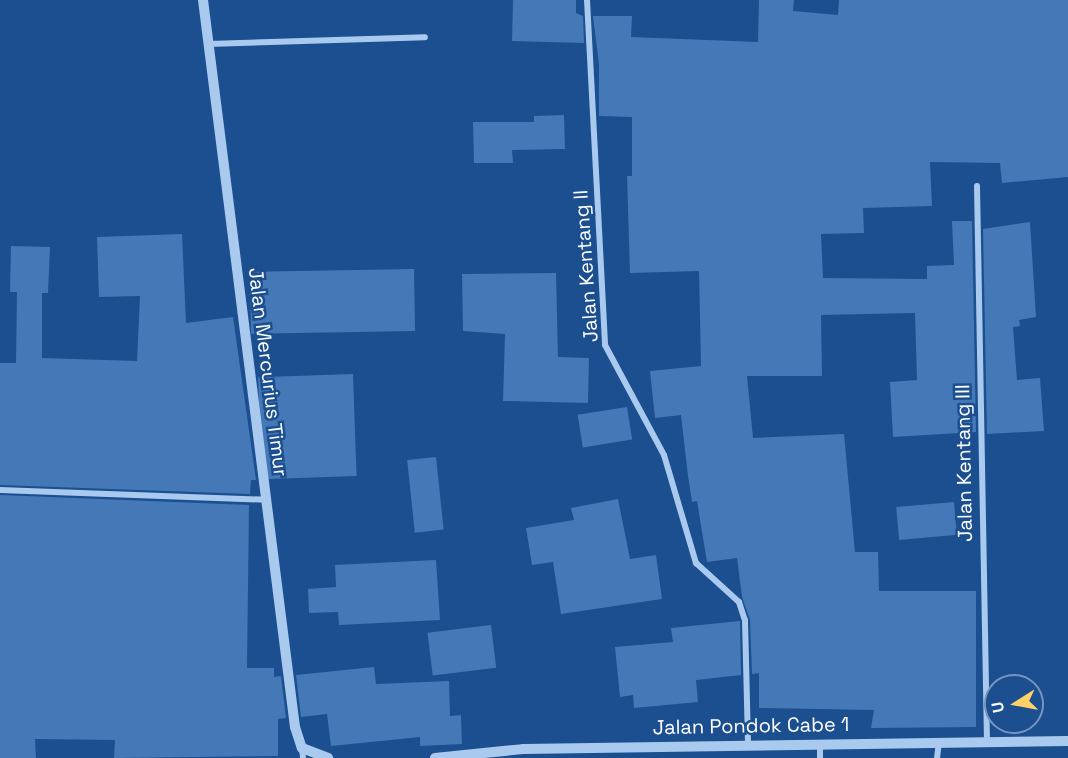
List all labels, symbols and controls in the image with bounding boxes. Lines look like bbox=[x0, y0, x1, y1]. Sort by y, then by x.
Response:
street label: Jalan Kentang II bbox=[569, 189, 603, 343]
street label: Jalan Mercurius Timur bbox=[243, 266, 293, 478]
street label: Jalan Kentang III bbox=[951, 384, 977, 542]
north arrow bbox=[984, 674, 1044, 734]
text: U bbox=[986, 700, 1009, 714]
street label: Jalan Pondok Cabe 1 bbox=[652, 712, 850, 740]

